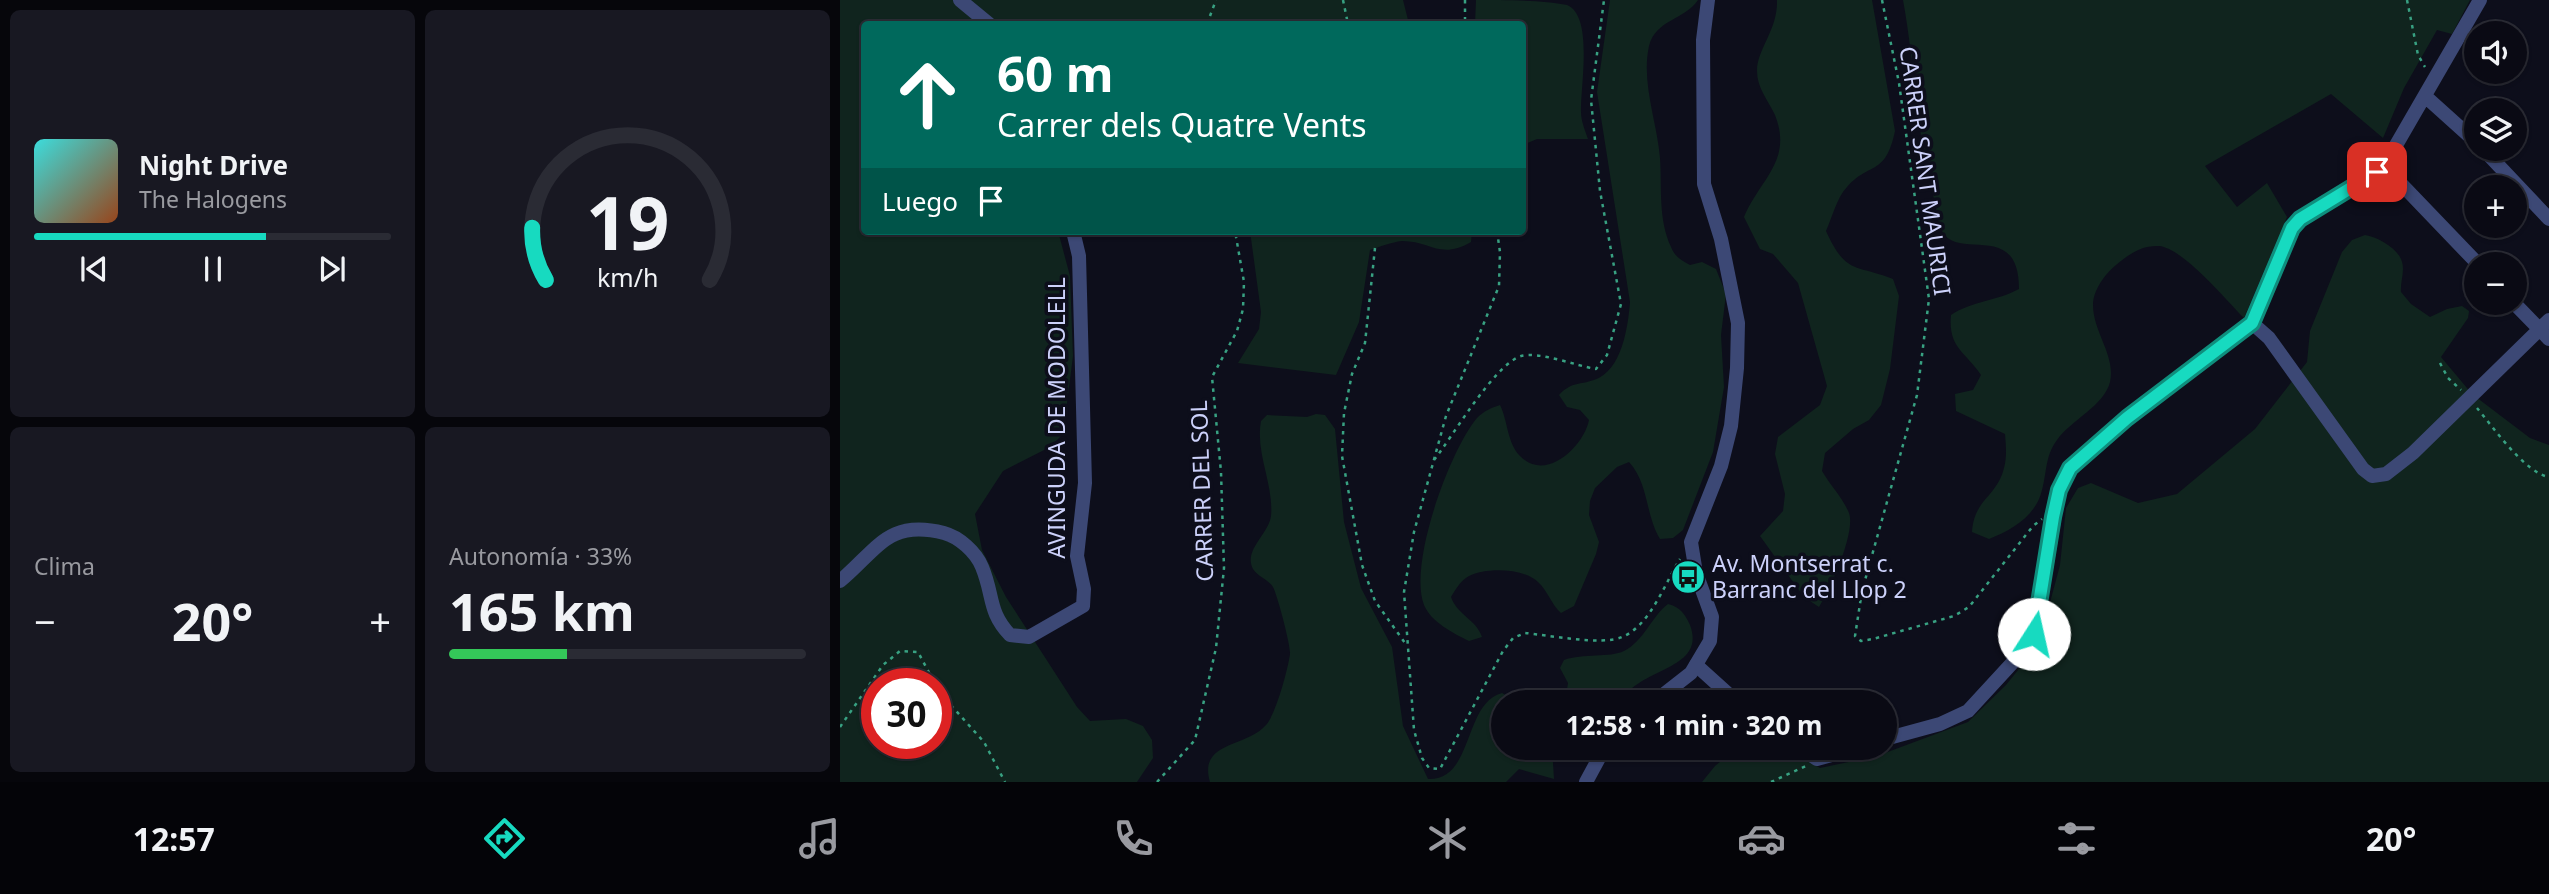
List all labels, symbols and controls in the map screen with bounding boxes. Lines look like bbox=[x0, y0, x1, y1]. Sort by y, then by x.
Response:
map controls bbox=[2464, 21, 2527, 315]
button: sound bbox=[2464, 21, 2527, 84]
text: 60 m bbox=[997, 40, 1114, 106]
street label: CARRER SANT MAURICI bbox=[1893, 44, 1959, 298]
icon: ahead bbox=[882, 49, 973, 140]
button: layers bbox=[2464, 98, 2527, 161]
text: Carrer dels Quatre Vents bbox=[997, 103, 1367, 146]
pin bbox=[2347, 142, 2407, 202]
text: Night Drive bbox=[139, 147, 288, 183]
icon: arrive bbox=[2358, 153, 2396, 191]
text: 19 bbox=[586, 172, 669, 271]
button: + bbox=[2464, 175, 2527, 238]
icon: arrive bbox=[972, 182, 1010, 220]
text: The Halogens bbox=[139, 183, 287, 215]
text: Luego bbox=[882, 183, 958, 219]
icon: previous bbox=[75, 250, 113, 288]
icon: pause bbox=[194, 250, 232, 288]
icon: next bbox=[313, 250, 351, 288]
button: − bbox=[2464, 252, 2527, 315]
text: km/h bbox=[597, 260, 658, 294]
street label: AVINGUDA DE MODOLELL bbox=[1040, 277, 1072, 559]
street label: CARRER DEL SOL bbox=[1182, 400, 1220, 582]
text: Autonomía · 33% bbox=[449, 540, 632, 572]
place label: Av. Montserrat c. Barranc del Llop 2 bbox=[1712, 547, 1907, 605]
text: Clima bbox=[34, 550, 95, 582]
bus stop icon: Av. Montserrat c. Barranc del Llop 2 bbox=[1669, 558, 1707, 596]
text: 165 km bbox=[449, 575, 635, 646]
text: 20° bbox=[172, 585, 253, 656]
text: − bbox=[34, 595, 56, 647]
text: + bbox=[369, 595, 391, 647]
position arrow bbox=[1997, 597, 2071, 671]
speed limit sign: 30 bbox=[861, 668, 952, 759]
text: 12:58 · 1 min · 320 m bbox=[1566, 707, 1822, 743]
icon: directions bbox=[480, 814, 529, 863]
icon: music bbox=[795, 814, 844, 863]
icon: phone bbox=[1109, 814, 1158, 863]
icon: climate bbox=[1423, 814, 1472, 863]
icon: car bbox=[1737, 814, 1786, 863]
icon: filters bbox=[2052, 814, 2101, 863]
text: 12:57 bbox=[133, 817, 215, 860]
text: 20° bbox=[2366, 817, 2416, 860]

